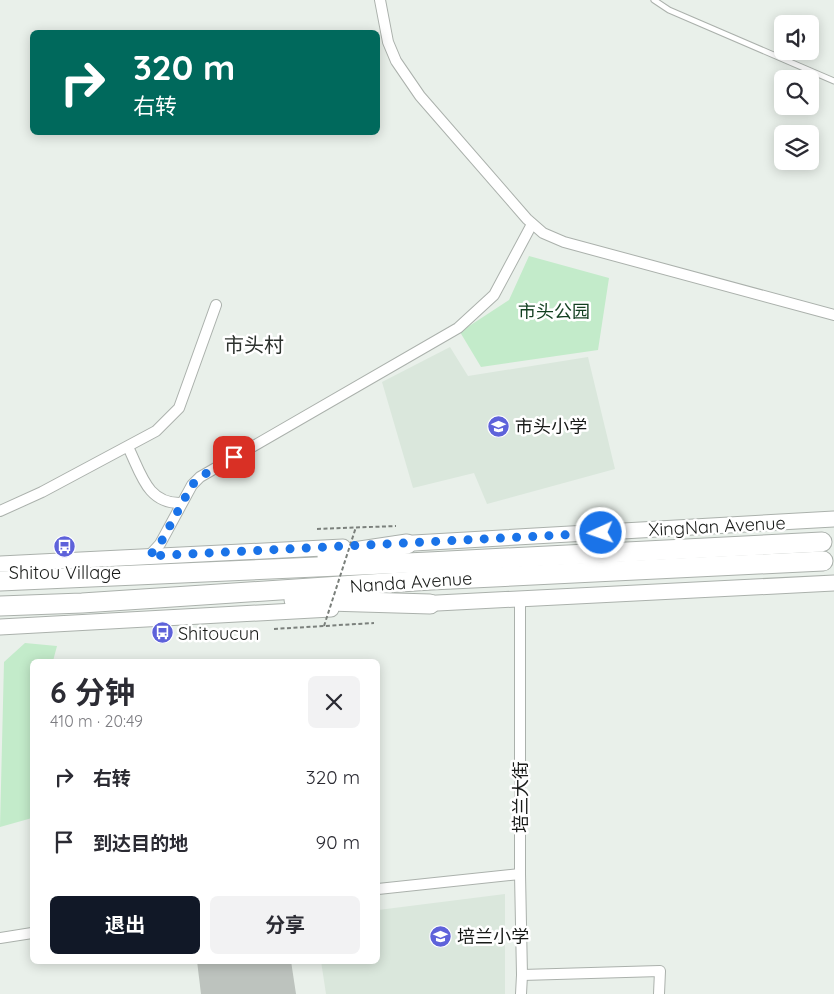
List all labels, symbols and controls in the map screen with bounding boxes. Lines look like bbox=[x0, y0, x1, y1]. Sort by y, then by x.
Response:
map controls bbox=[774, 15, 819, 170]
button: sound bbox=[774, 15, 819, 60]
text: 320 m bbox=[133, 45, 235, 89]
icon: right bbox=[50, 50, 115, 115]
button: search bbox=[774, 70, 819, 115]
text: 右转 bbox=[133, 92, 177, 120]
button: layers bbox=[774, 125, 819, 170]
park label: 市头公园 bbox=[518, 300, 590, 323]
district label: 市头村 bbox=[224, 332, 284, 357]
school or university icon: 市头小学 bbox=[487, 414, 511, 438]
place label: 市头小学 bbox=[515, 415, 587, 438]
pin bbox=[213, 436, 255, 478]
icon: arrive bbox=[220, 443, 248, 471]
position arrow bbox=[574, 506, 626, 558]
street label: XingNan Avenue bbox=[648, 511, 786, 541]
bus stop icon: Shitou Village bbox=[53, 535, 77, 559]
place label: Shitou Village bbox=[9, 561, 121, 584]
street label: Nanda Avenue bbox=[349, 566, 473, 598]
bus stop icon: Shitoucun bbox=[150, 621, 174, 645]
place label: Shitoucun bbox=[178, 622, 259, 645]
text: 6 分钟 bbox=[50, 673, 135, 711]
button: close bbox=[308, 676, 360, 728]
text: 410 m · 20:49 bbox=[50, 711, 143, 731]
street label: 培兰大街 bbox=[509, 761, 532, 833]
icon: right bbox=[50, 763, 78, 791]
text: 320 m bbox=[306, 765, 360, 789]
text: 右转 bbox=[93, 766, 131, 790]
icon: arrive bbox=[50, 828, 78, 856]
text: 90 m bbox=[316, 830, 360, 854]
text: 到达目的地 bbox=[93, 831, 188, 855]
button: 退出 bbox=[50, 896, 200, 954]
button: 分享 bbox=[210, 896, 360, 954]
school or university icon: 培兰小学 bbox=[429, 924, 453, 948]
place label: 培兰小学 bbox=[457, 925, 529, 948]

